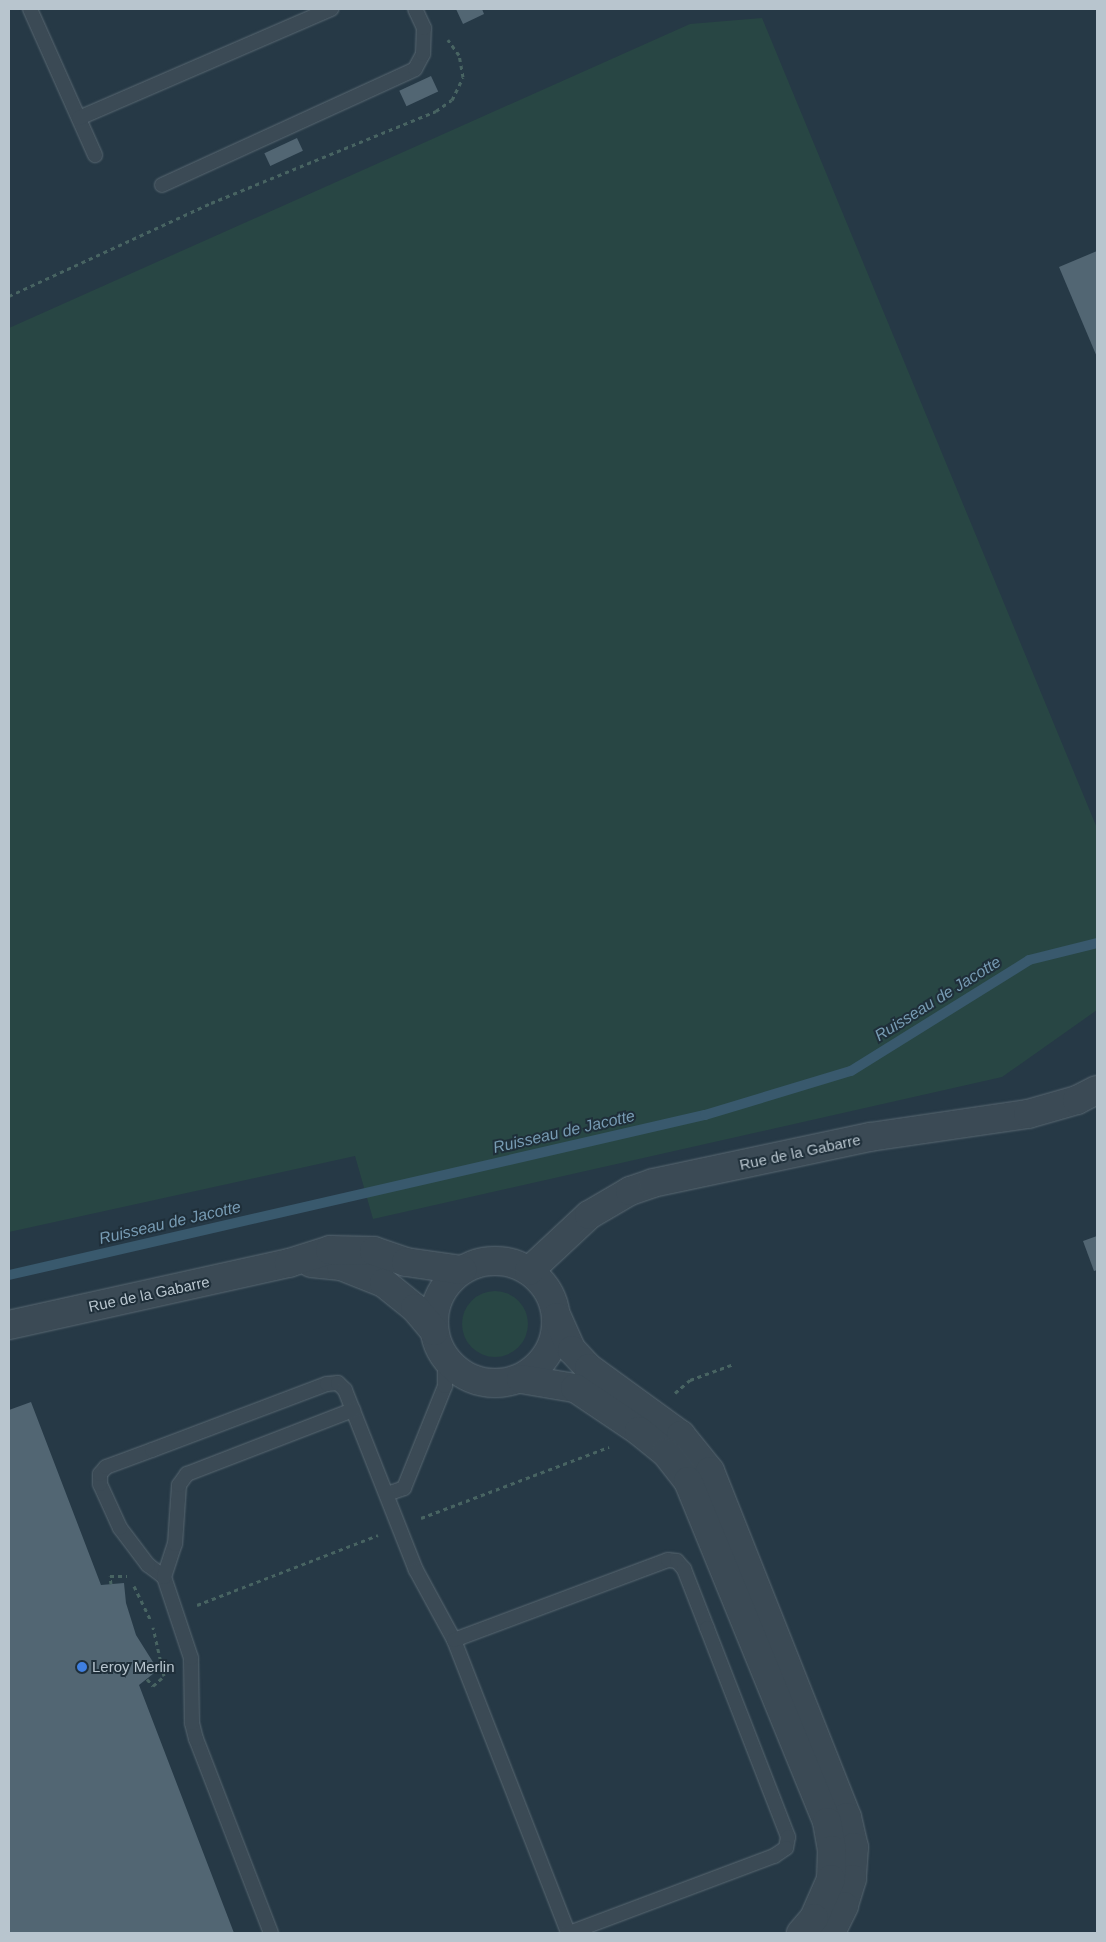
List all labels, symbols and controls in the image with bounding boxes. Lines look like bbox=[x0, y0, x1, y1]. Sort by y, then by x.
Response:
water label: Ruisseau de Jacotte bbox=[871, 952, 1005, 1046]
water label: Ruisseau de Jacotte bbox=[491, 1106, 637, 1158]
street label: Rue de la Gabarre bbox=[738, 1130, 862, 1174]
water label: Ruisseau de Jacotte bbox=[97, 1197, 243, 1249]
street label: Rue de la Gabarre bbox=[87, 1272, 211, 1316]
place label: Leroy Merlin bbox=[92, 1658, 175, 1676]
marker: Leroy Merlin bbox=[76, 1661, 88, 1673]

